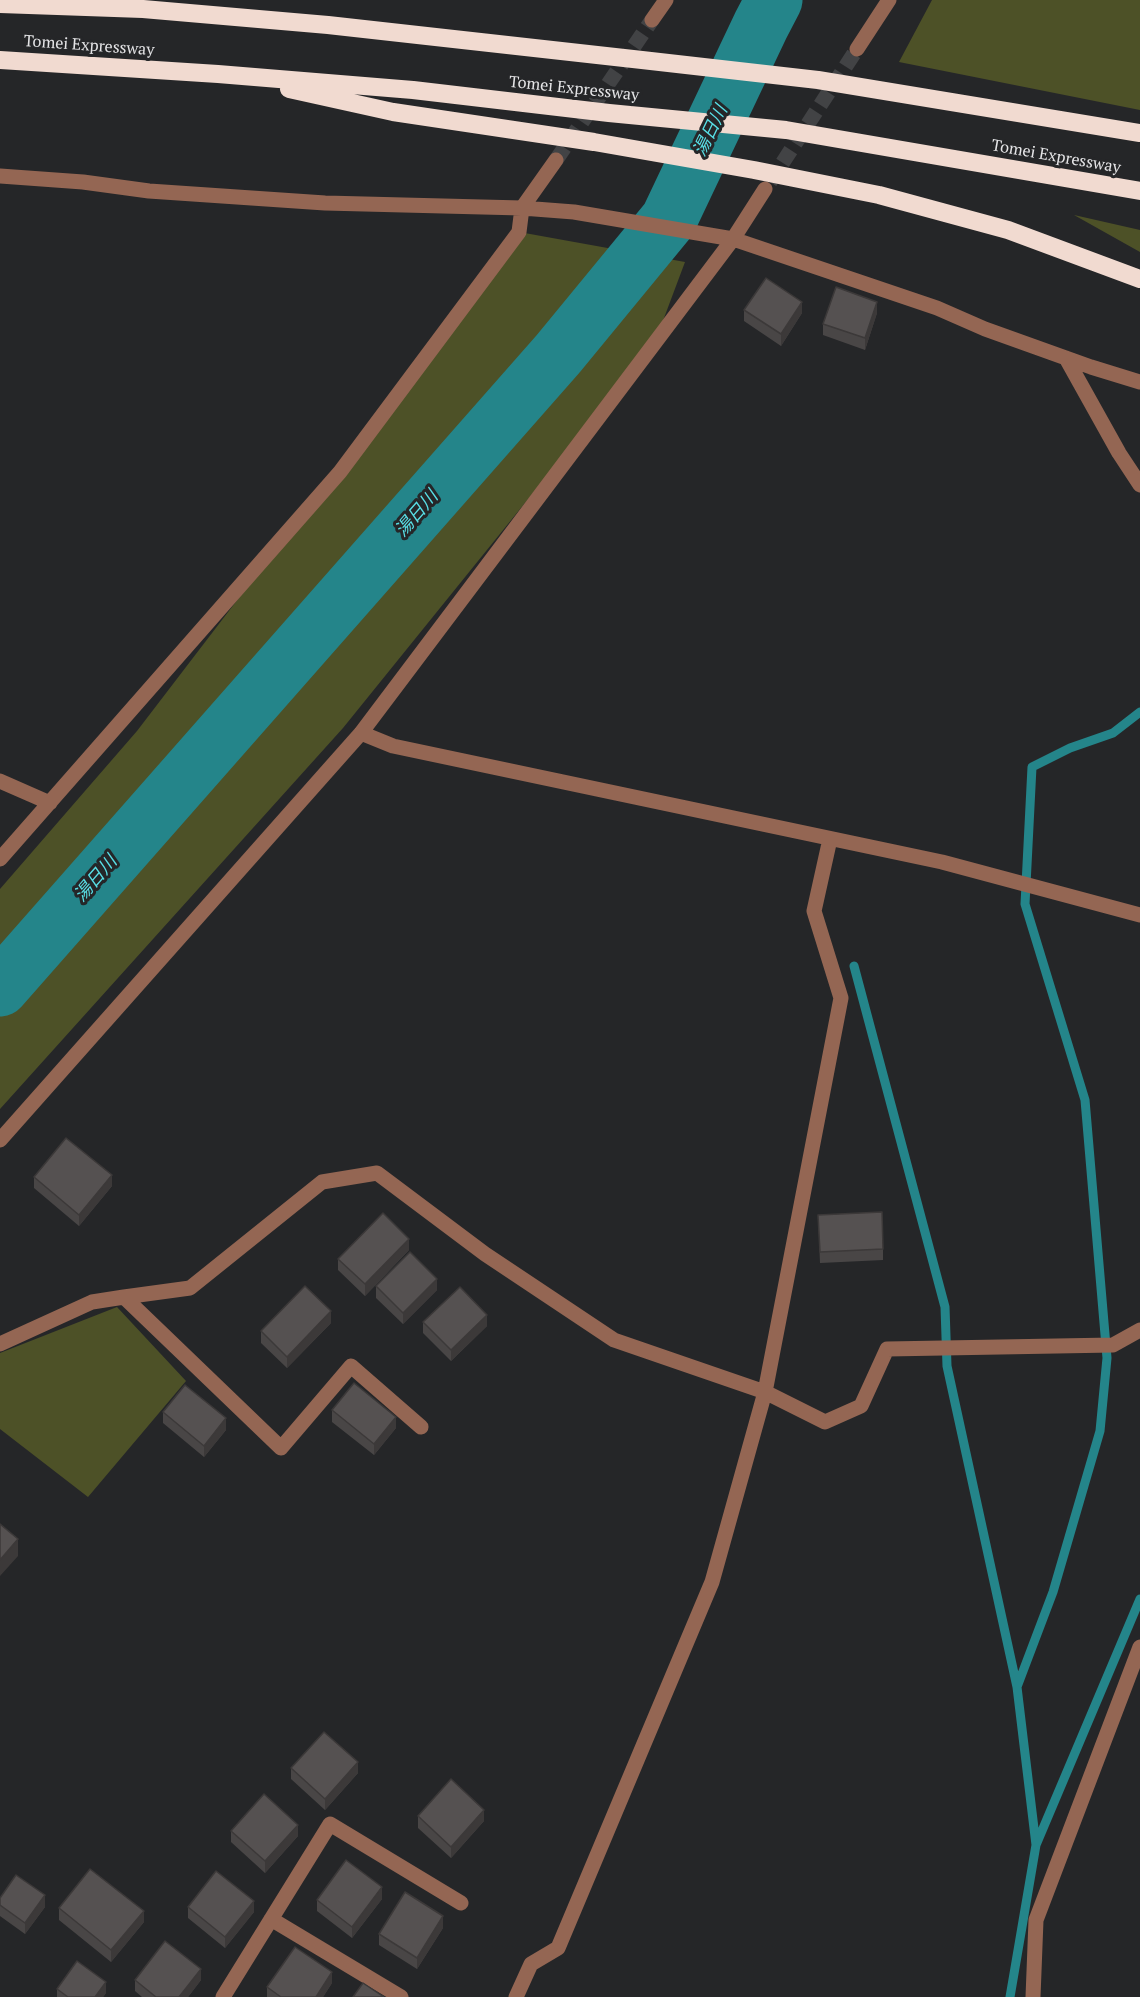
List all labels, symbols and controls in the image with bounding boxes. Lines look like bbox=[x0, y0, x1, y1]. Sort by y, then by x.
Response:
street label: Tomei Expressway bbox=[23, 32, 155, 60]
street label: Tomei Expressway bbox=[508, 73, 640, 105]
water label: 湯日川 bbox=[689, 102, 733, 160]
street label: Tomei Expressway bbox=[990, 136, 1122, 178]
water label: 湯日川 bbox=[391, 487, 443, 541]
water label: 湯日川 bbox=[70, 852, 122, 906]

